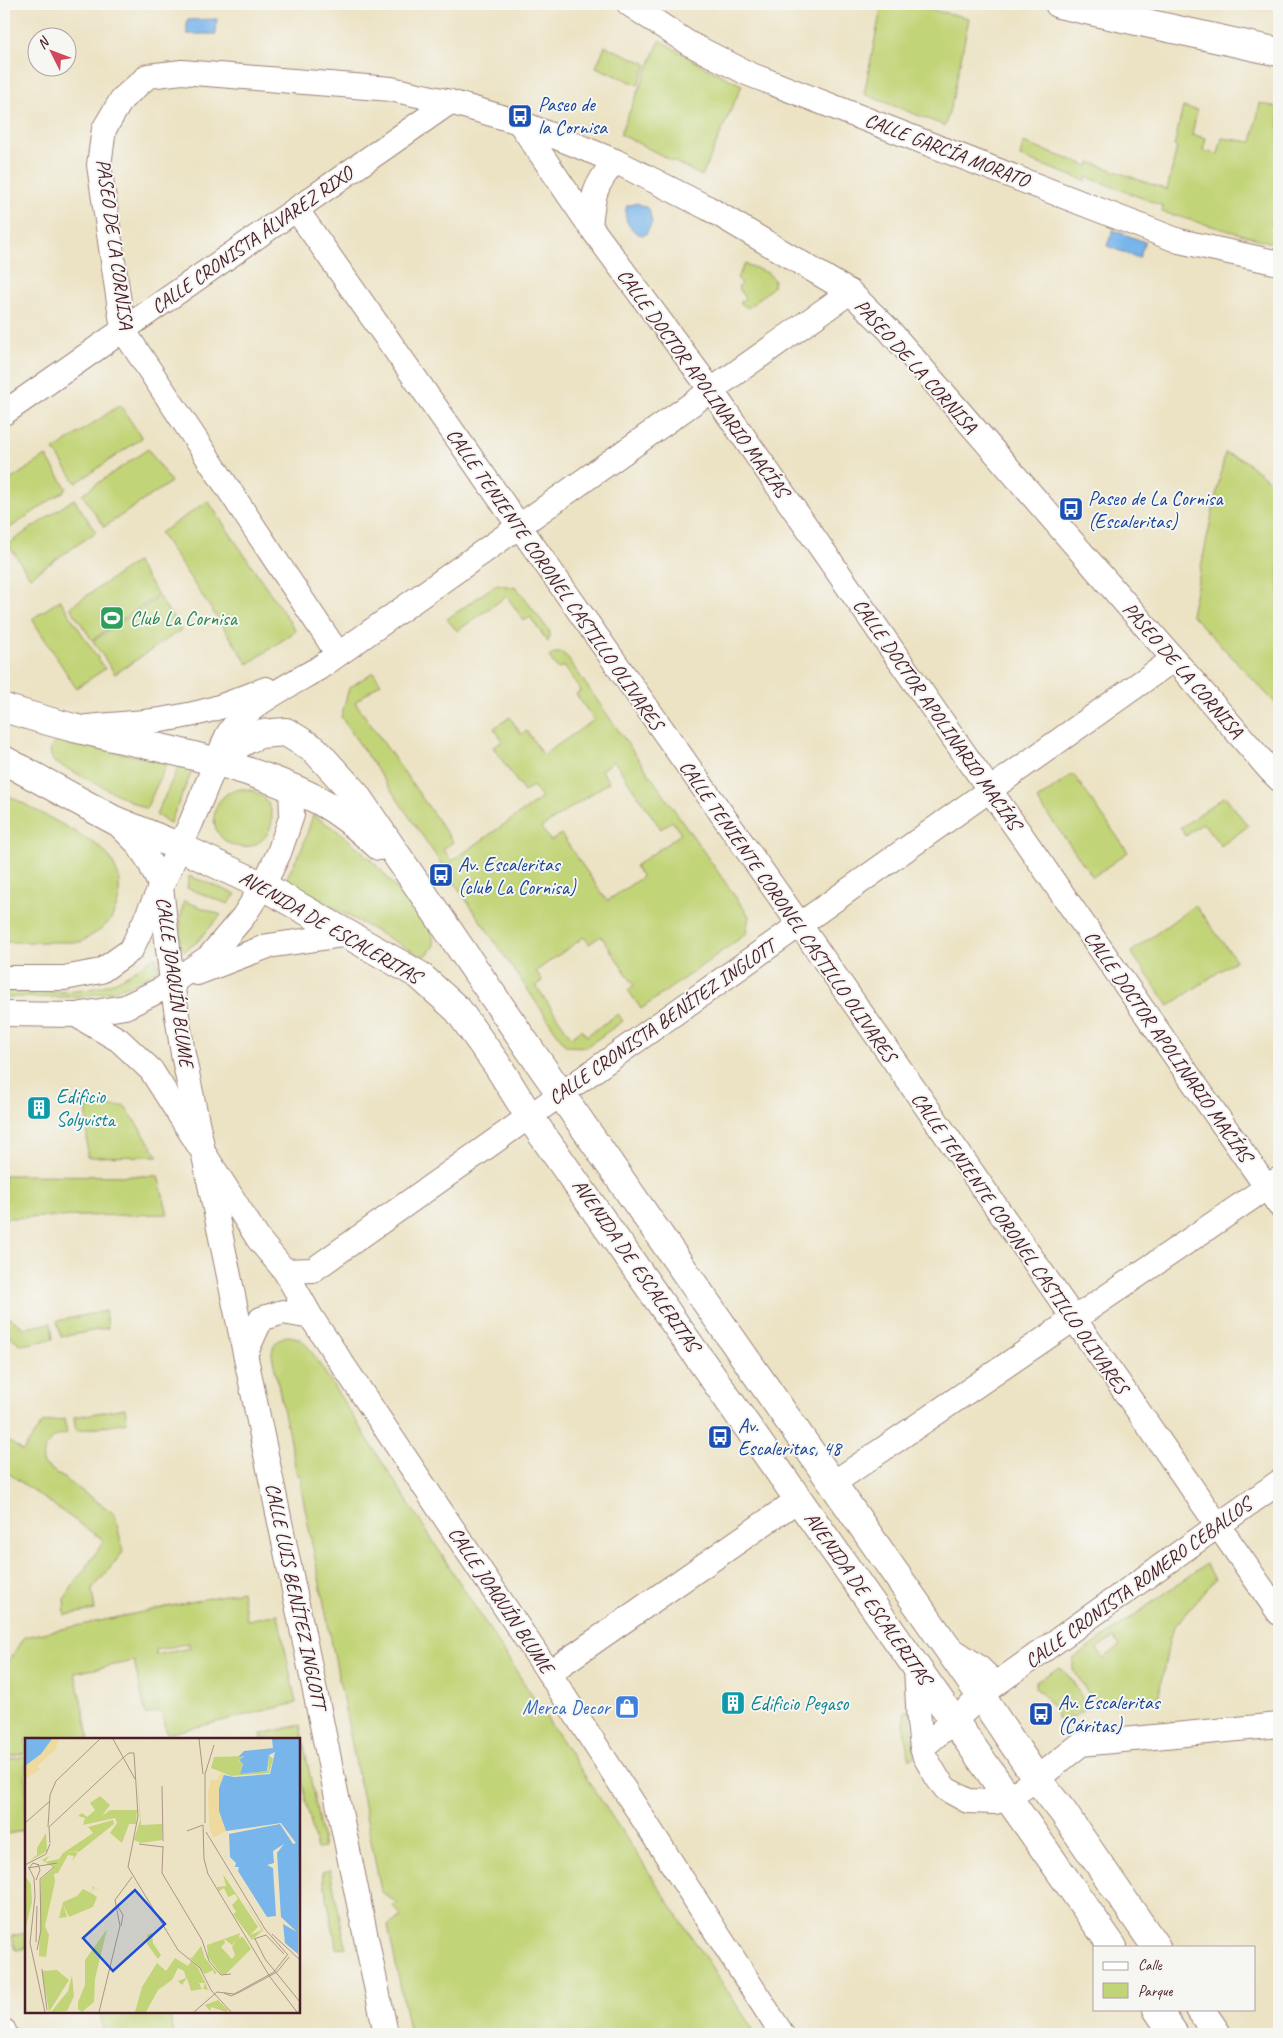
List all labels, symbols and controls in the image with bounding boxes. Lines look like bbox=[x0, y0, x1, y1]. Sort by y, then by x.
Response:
north arrow bbox=[28, 28, 78, 78]
text: N bbox=[33, 33, 53, 53]
place label: Paseo de la Cornisa bbox=[538, 92, 608, 140]
bus stop icon: Paseo de la Cornisa bbox=[507, 103, 533, 129]
street label: CALLE GARCÍA MORATO bbox=[861, 107, 1035, 194]
street label: PASEO DE LA CORNISA bbox=[91, 157, 139, 332]
street label: CALLE CRONISTA ÁLVAREZ RIXO bbox=[146, 160, 359, 319]
street label: CALLE DOCTOR APOLINARIO MACÍAS bbox=[612, 264, 797, 506]
street label: PASEO DE LA CORNISA bbox=[849, 294, 983, 439]
street label: CALLE TENIENTE CORONEL CASTILLO OLIVARES bbox=[441, 423, 671, 737]
place label: Paseo de La Cornisa (Escaleritas) bbox=[1088, 486, 1224, 534]
bus stop icon: Paseo de La Cornisa (Escaleritas) bbox=[1058, 496, 1084, 522]
street label: CALLE DOCTOR APOLINARIO MACÍAS bbox=[847, 594, 1029, 838]
street label: PASEO DE LA CORNISA bbox=[1117, 597, 1249, 744]
sports icon: Club La Cornisa bbox=[99, 605, 125, 631]
place label: Club La Cornisa bbox=[130, 606, 239, 631]
street label: CALLE TENIENTE CORONEL CASTILLO OLIVARES bbox=[674, 755, 904, 1069]
place label: Av. Escaleritas (club La Cornisa) bbox=[458, 852, 577, 900]
bus stop icon: Av. Escaleritas (club La Cornisa) bbox=[428, 862, 454, 888]
street label: AVENIDA DE ESCALERITAS bbox=[235, 865, 429, 991]
street label: CALLE JOAQUÍN BLUME bbox=[151, 895, 200, 1072]
street label: CALLE DOCTOR APOLINARIO MACÍAS bbox=[1078, 926, 1260, 1170]
street label: CALLE CRONISTA BENÍTEZ INGLOTT bbox=[544, 932, 784, 1110]
place label: Edificio Solyvista bbox=[56, 1084, 117, 1132]
street label: CALLE TENIENTE CORONEL CASTILLO OLIVARES bbox=[906, 1087, 1136, 1401]
building icon: Edificio Solyvista bbox=[26, 1095, 52, 1121]
street label: AVENIDA DE ESCALERITAS bbox=[567, 1174, 708, 1360]
place label: Av. Escaleritas, 48 bbox=[738, 1413, 843, 1461]
bus stop icon: Av. Escaleritas, 48 bbox=[707, 1424, 733, 1450]
street label: CALLE LUIS BENÍTEZ INGLOTT bbox=[260, 1481, 333, 1715]
street label: CALLE CRONISTA ROMERO CEBALLOS bbox=[1020, 1490, 1260, 1674]
street label: AVENIDA DE ESCALERITAS bbox=[799, 1507, 940, 1693]
street label: CALLE JOAQUÍN BLUME bbox=[443, 1522, 561, 1681]
building icon: Edificio Pegaso bbox=[720, 1690, 746, 1716]
place label: Av. Escaleritas (Cáritas) bbox=[1058, 1690, 1162, 1738]
place label: Edificio Pegaso bbox=[750, 1691, 849, 1716]
shop icon: Merca Decor bbox=[614, 1694, 640, 1720]
place label: Merca Decor bbox=[522, 1695, 612, 1720]
bus stop icon: Av. Escaleritas (Cáritas) bbox=[1028, 1701, 1054, 1727]
inset map bbox=[25, 1738, 300, 2013]
legend bbox=[1093, 1946, 1256, 2010]
text: Calle bbox=[1138, 1956, 1163, 1975]
text: Parque bbox=[1138, 1982, 1174, 2001]

